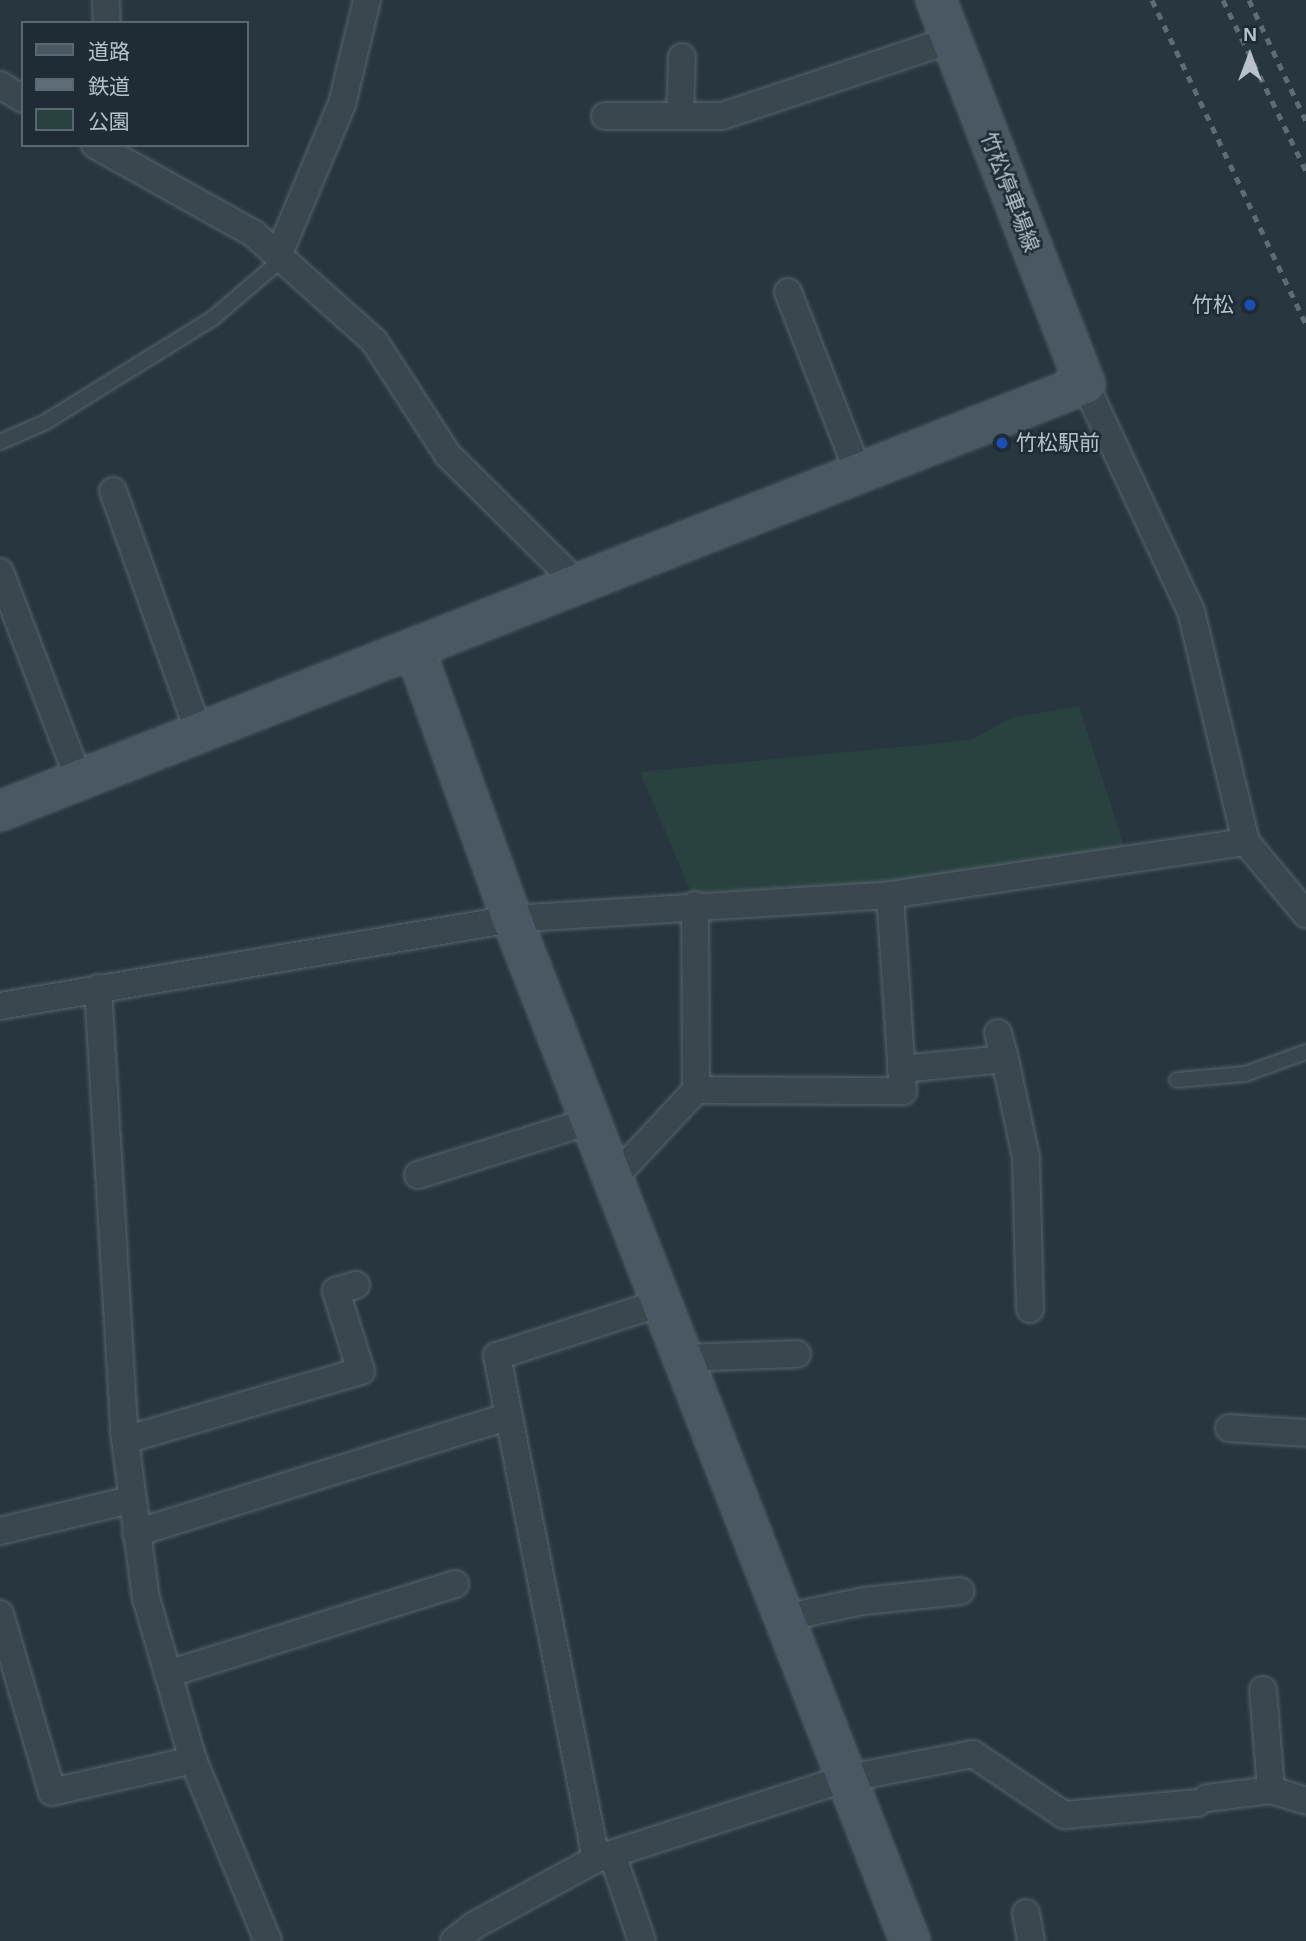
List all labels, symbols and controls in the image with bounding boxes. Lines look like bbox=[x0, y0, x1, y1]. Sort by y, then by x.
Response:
legend bbox=[21, 21, 248, 147]
north arrow bbox=[1215, 21, 1285, 91]
text: N bbox=[1243, 24, 1257, 45]
text: 道路 bbox=[88, 40, 130, 63]
text: 鉄道 bbox=[88, 75, 130, 98]
text: 公園 bbox=[88, 110, 130, 133]
street label: 竹松停車場線 bbox=[976, 129, 1044, 255]
place label: 竹松 bbox=[1192, 292, 1234, 318]
marker: 竹松 bbox=[1240, 295, 1260, 315]
place label: 竹松駅前 bbox=[1016, 430, 1100, 456]
marker: 竹松駅前 bbox=[994, 435, 1010, 451]

